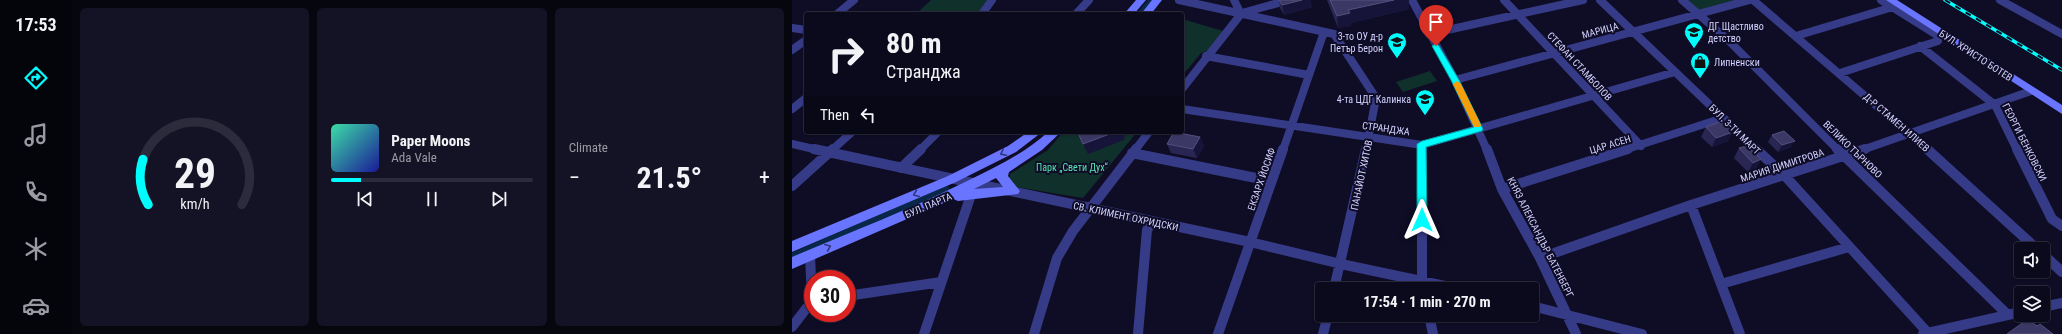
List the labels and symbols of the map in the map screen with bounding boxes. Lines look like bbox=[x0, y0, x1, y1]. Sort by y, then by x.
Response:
pin bbox=[1419, 5, 1453, 46]
street label: МАРИЦА bbox=[1581, 20, 1620, 41]
school or university icon: ДГ Щастливо детство bbox=[1683, 21, 1705, 49]
place label: ДГ Щастливо детство bbox=[1708, 21, 1764, 44]
street label: БУЛ. ХРИСТО БОТЕВ bbox=[1937, 28, 2014, 83]
street label: СТЕФАН СТАМБОЛОВ bbox=[1545, 29, 1615, 103]
place label: 3-то ОУ д-р Петър Берон bbox=[1330, 31, 1383, 54]
school or university icon: 3-то ОУ д-р Петър Берон bbox=[1386, 31, 1408, 59]
shop icon: Липненски bbox=[1689, 51, 1711, 79]
place label: Липненски bbox=[1714, 57, 1760, 68]
school or university icon: 4-та ЦДГ Калинка bbox=[1414, 88, 1436, 116]
street label: Д-Р СТАМЕН ИЛИЕВ bbox=[1862, 91, 1932, 154]
place label: 4-та ЦДГ Калинка bbox=[1337, 94, 1411, 105]
street label: ГЕОРГИ БЕНКОВСКИ bbox=[2000, 101, 2049, 183]
street label: БУЛ. 3-ТИ МАРТ bbox=[1707, 102, 1763, 157]
street label: ВЕЛИКО ТЪРНОВО bbox=[1821, 119, 1884, 180]
street label: СТРАНДЖА bbox=[1361, 120, 1411, 137]
street label: ЦАР АСЕН bbox=[1588, 133, 1632, 156]
street label: ПАНАЙОТ ХИТОВ bbox=[1348, 139, 1374, 211]
street label: ЕКЗАРХ ЙОСИФ bbox=[1245, 146, 1277, 212]
street label: МАРИЯ ДИМИТРОВА bbox=[1739, 147, 1826, 184]
one-way arrow bbox=[1000, 148, 1008, 156]
park label: Парк „Свети Дух“ bbox=[1036, 162, 1109, 173]
street label: КНЯЗ АЛЕКСАНДЪР БАТЕНБЕРГ bbox=[1505, 175, 1576, 299]
one-way arrow bbox=[912, 189, 920, 197]
street label: БУЛ. ПАРТА bbox=[903, 191, 953, 220]
position arrow bbox=[1401, 199, 1443, 241]
street label: СВ. КЛИМЕНТ ОХРИДСКИ bbox=[1072, 200, 1179, 233]
one-way arrow bbox=[823, 244, 831, 252]
speed limit sign: 30 bbox=[804, 270, 856, 322]

